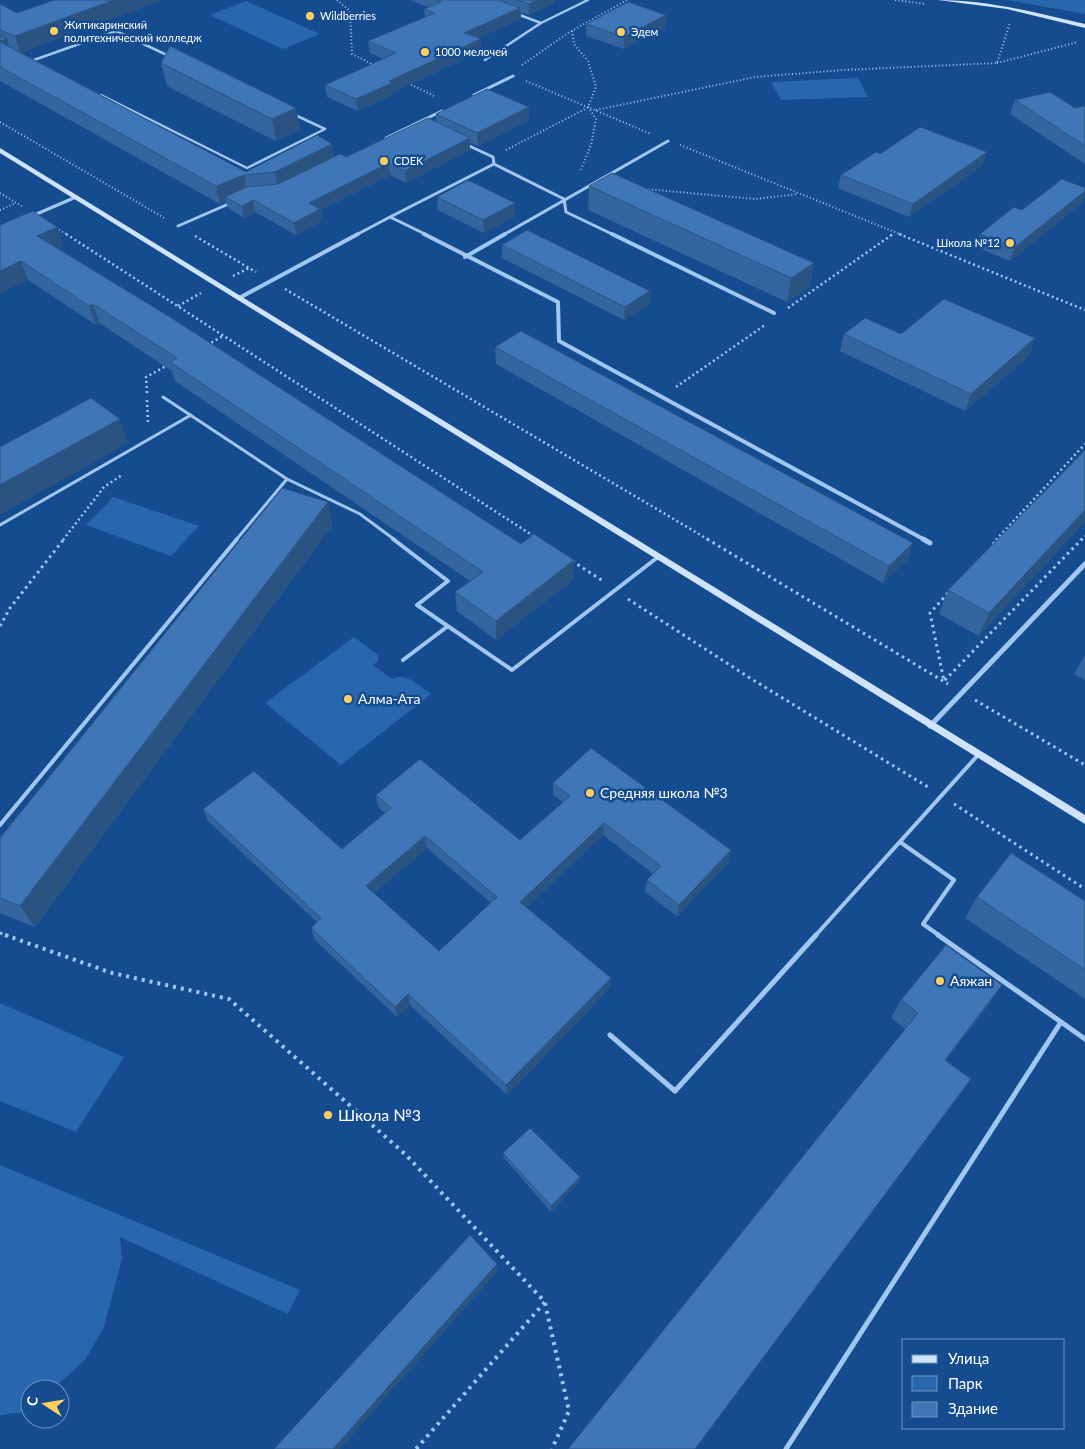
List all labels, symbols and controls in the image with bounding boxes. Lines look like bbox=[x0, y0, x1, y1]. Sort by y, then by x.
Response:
place label: Wildberries bbox=[320, 9, 376, 22]
marker: Wildberries bbox=[304, 10, 316, 22]
place label: Житикаринский политехнический колледж bbox=[64, 18, 202, 44]
marker: Житикаринский политехнический колледж bbox=[48, 25, 60, 37]
place label: Эдем bbox=[631, 25, 658, 38]
marker: Эдем bbox=[615, 26, 627, 38]
place label: 1000 мелочей bbox=[435, 45, 507, 58]
marker: 1000 мелочей bbox=[419, 46, 431, 58]
place label: CDEK bbox=[394, 154, 424, 167]
marker: CDEK bbox=[378, 155, 390, 167]
place label: Школа №12 bbox=[936, 236, 1000, 249]
marker: Школа №12 bbox=[1004, 237, 1016, 249]
place label: Алма-Ата bbox=[358, 690, 420, 707]
marker: Алма-Ата bbox=[342, 693, 354, 705]
place label: Средняя школа №3 bbox=[600, 784, 728, 801]
marker: Средняя школа №3 bbox=[584, 787, 596, 799]
place label: Аяжан bbox=[950, 972, 992, 989]
marker: Аяжан bbox=[934, 975, 946, 987]
place label: Школа №3 bbox=[338, 1105, 421, 1124]
marker: Школа №3 bbox=[322, 1109, 334, 1121]
legend bbox=[902, 1339, 1065, 1429]
text: Улица bbox=[948, 1349, 989, 1367]
text: Парк bbox=[948, 1374, 983, 1392]
north arrow bbox=[20, 1379, 70, 1429]
text: С bbox=[23, 1394, 41, 1407]
text: Здание bbox=[948, 1399, 998, 1417]

